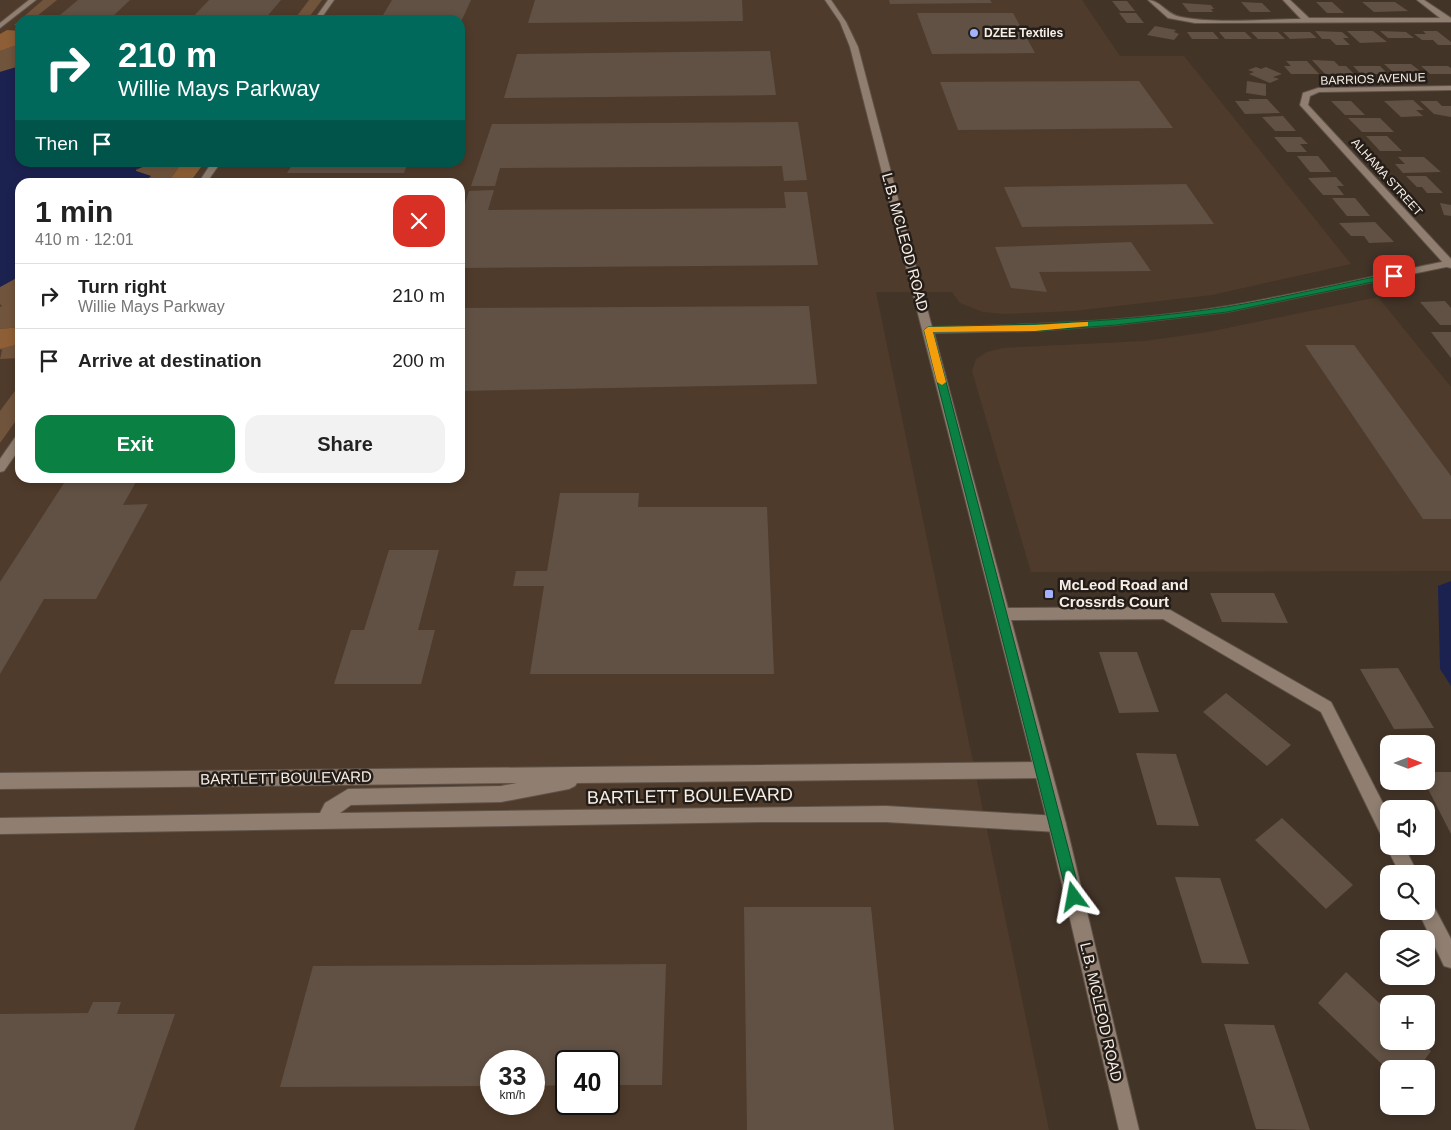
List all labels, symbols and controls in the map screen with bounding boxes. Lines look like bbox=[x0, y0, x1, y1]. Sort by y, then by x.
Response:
place label: DZEE Textiles bbox=[984, 26, 1063, 40]
marker: DZEE Textiles bbox=[968, 27, 980, 39]
icon: right bbox=[35, 35, 100, 100]
text: 210 m bbox=[118, 35, 217, 74]
street label: BARRIOS AVENUE bbox=[1320, 70, 1426, 88]
text: Willie Mays Parkway bbox=[118, 76, 320, 101]
icon: arrive bbox=[88, 130, 116, 158]
text: Then bbox=[35, 133, 78, 154]
street label: ALHAMA STREET bbox=[1349, 135, 1426, 219]
street label: L.B. MCLEOD ROAD bbox=[879, 171, 932, 313]
text: 1 min bbox=[35, 195, 113, 228]
button: close bbox=[393, 195, 445, 247]
text: 410 m · 12:01 bbox=[35, 231, 134, 248]
pin bbox=[1373, 255, 1415, 297]
icon: arrive bbox=[1380, 262, 1408, 290]
text: Turn right bbox=[78, 276, 166, 297]
icon: right bbox=[35, 282, 63, 310]
text: 210 m bbox=[392, 285, 445, 306]
text: Willie Mays Parkway bbox=[78, 298, 225, 315]
icon: arrive bbox=[35, 347, 63, 375]
text: Arrive at destination bbox=[78, 350, 262, 371]
text: 200 m bbox=[392, 350, 445, 371]
button: Exit bbox=[35, 415, 235, 473]
button: Share bbox=[245, 415, 445, 473]
place label: McLeod Road and Crossrds Court bbox=[1059, 576, 1188, 610]
marker: McLeod Road and Crossrds Court bbox=[1043, 588, 1055, 600]
north arrow bbox=[1380, 735, 1435, 790]
map controls bbox=[1380, 735, 1435, 1115]
street label: BARTLETT BOULEVARD bbox=[200, 768, 372, 787]
street label: BARTLETT BOULEVARD bbox=[587, 784, 793, 808]
button: sound bbox=[1380, 800, 1435, 855]
button: search bbox=[1380, 865, 1435, 920]
position arrow bbox=[1047, 870, 1099, 922]
button: layers bbox=[1380, 930, 1435, 985]
street label: L.B. MCLEOD ROAD bbox=[1077, 941, 1126, 1083]
button: + bbox=[1380, 995, 1435, 1050]
speed limit sign: 40 bbox=[555, 1050, 620, 1115]
button: − bbox=[1380, 1060, 1435, 1115]
text: 33 bbox=[499, 1062, 526, 1090]
text: km/h bbox=[499, 1088, 526, 1102]

